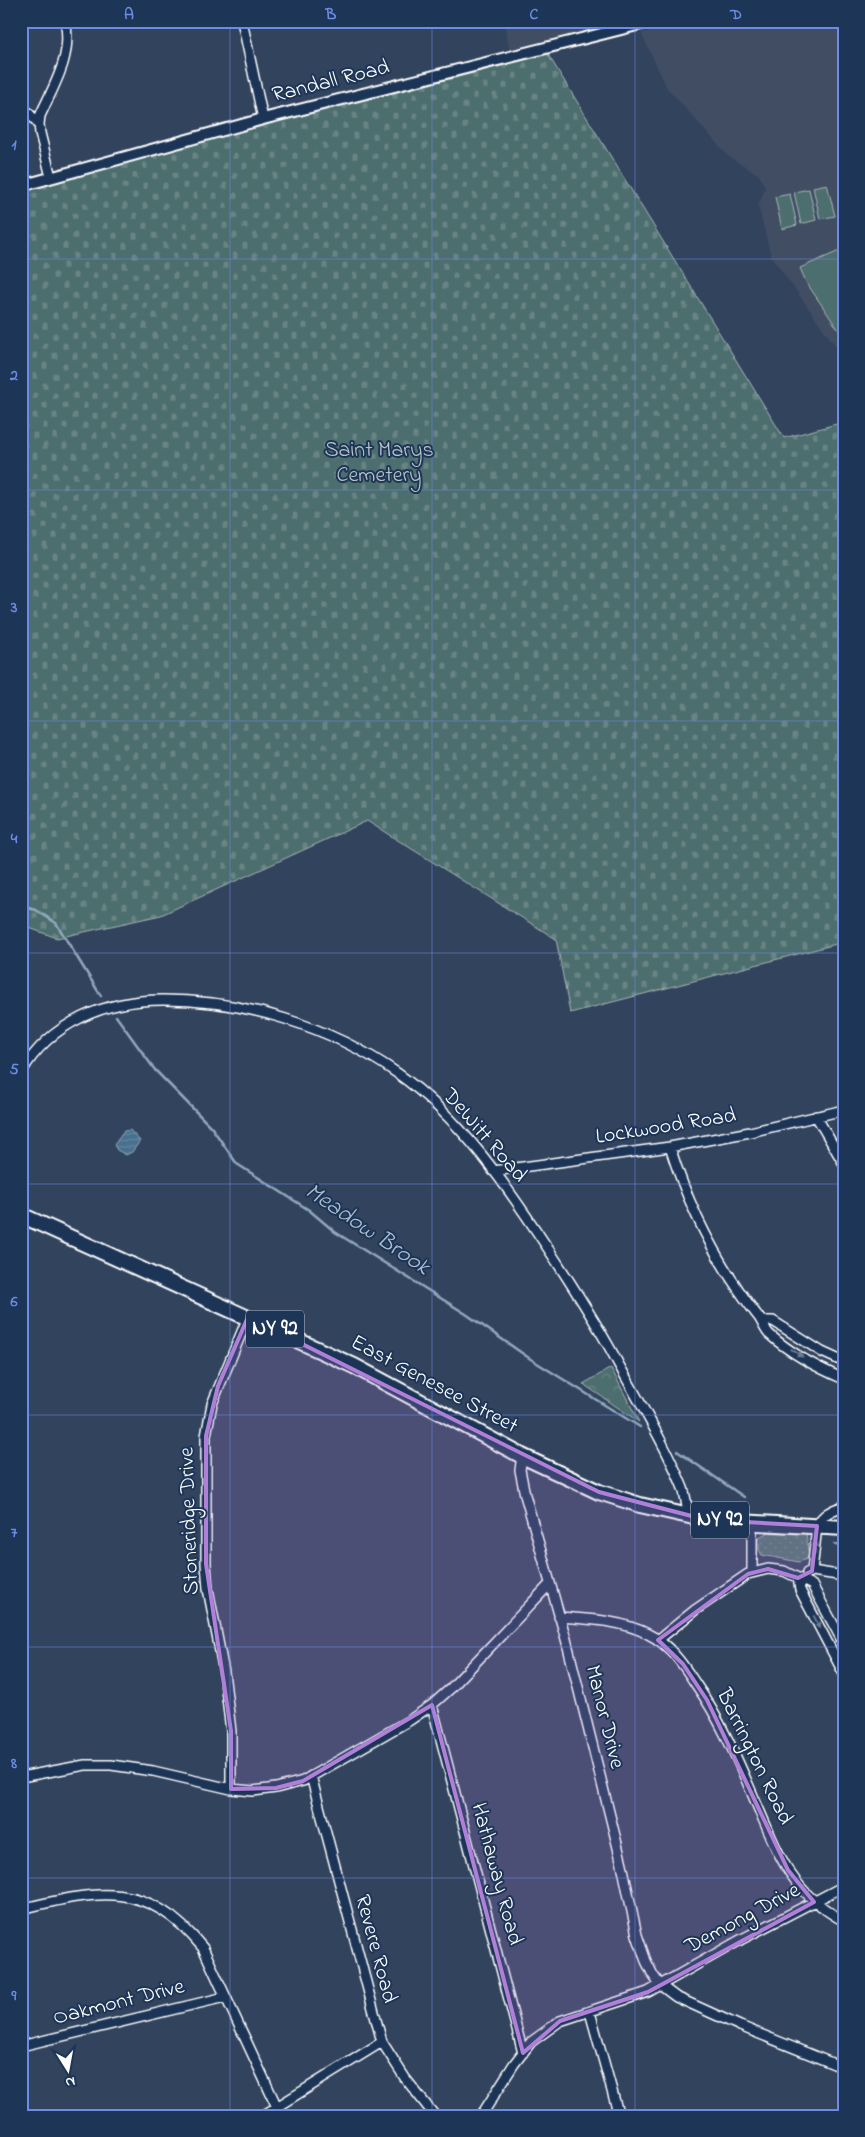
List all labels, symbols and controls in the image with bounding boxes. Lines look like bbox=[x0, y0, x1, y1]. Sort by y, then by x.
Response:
text: A bbox=[124, 3, 134, 27]
text: B bbox=[325, 3, 337, 27]
text: C bbox=[530, 3, 539, 27]
text: D bbox=[729, 3, 742, 27]
street label: Randall Road bbox=[269, 52, 393, 112]
text: 1 bbox=[11, 133, 17, 157]
text: 2 bbox=[9, 364, 18, 388]
park label: Saint Marys Cemetery bbox=[324, 435, 434, 493]
text: 3 bbox=[10, 596, 18, 620]
text: 4 bbox=[10, 827, 18, 851]
text: 5 bbox=[9, 1058, 19, 1082]
street label: DeWitt Road bbox=[433, 1081, 534, 1190]
street label: Lockwood Road bbox=[593, 1100, 739, 1154]
water label: Meadow Brook bbox=[297, 1175, 438, 1286]
text: 6 bbox=[9, 1290, 18, 1314]
road number: NY 92 bbox=[246, 1310, 304, 1348]
street label: East Genesee Street bbox=[345, 1327, 524, 1443]
one-way arrow bbox=[790, 1348, 803, 1358]
street label: Stoneridge Drive bbox=[171, 1446, 210, 1596]
road number: NY 92 bbox=[691, 1502, 749, 1538]
text: 7 bbox=[11, 1521, 18, 1545]
one-way arrow bbox=[811, 1540, 819, 1556]
one-way arrow bbox=[813, 1615, 821, 1630]
street label: Manor Drive bbox=[576, 1662, 632, 1772]
street label: Barrington Road bbox=[706, 1683, 801, 1831]
text: 8 bbox=[10, 1752, 17, 1776]
street label: Hathaway Road bbox=[461, 1799, 530, 1949]
street label: Demong Drive bbox=[679, 1875, 807, 1964]
street label: Revere Road bbox=[345, 1891, 405, 2007]
street label: Oakmont Drive bbox=[50, 1971, 188, 2035]
text: 9 bbox=[11, 1984, 17, 2008]
north arrow bbox=[42, 2044, 92, 2094]
text: N bbox=[64, 2070, 77, 2092]

